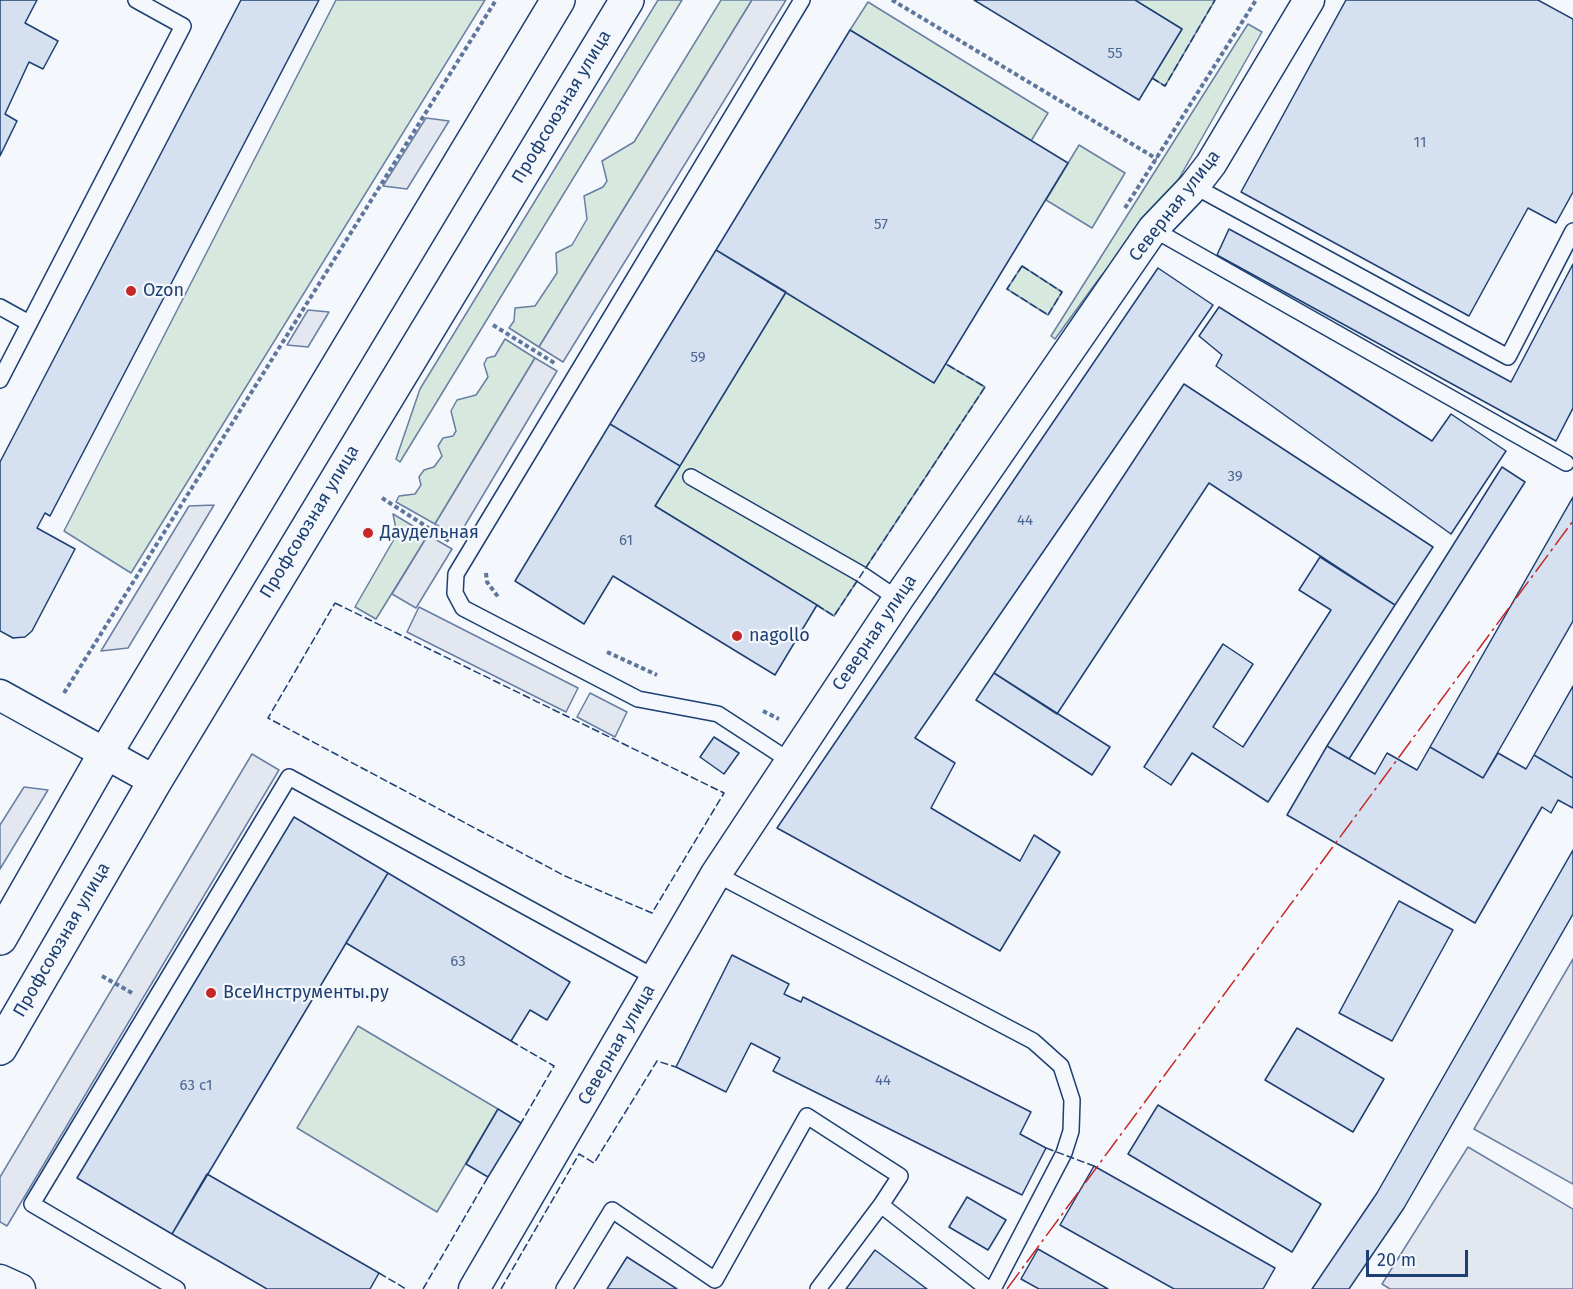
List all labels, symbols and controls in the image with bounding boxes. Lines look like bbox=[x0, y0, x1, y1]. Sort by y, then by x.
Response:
street label: Профсоюзная улица bbox=[508, 27, 616, 187]
house number: 55 bbox=[1108, 45, 1122, 63]
house number: 11 bbox=[1414, 134, 1426, 152]
street label: Северная улица bbox=[1125, 146, 1225, 266]
house number: 57 bbox=[874, 216, 888, 234]
place label: Ozon bbox=[143, 280, 184, 302]
marker: Ozon bbox=[124, 284, 138, 298]
house number: 59 bbox=[690, 349, 706, 367]
street label: Профсоюзная улица bbox=[256, 442, 364, 602]
house number: 39 bbox=[1227, 468, 1243, 486]
house number: 44 bbox=[1017, 512, 1033, 530]
place label: Даудельная bbox=[380, 522, 479, 544]
marker: Даудельная bbox=[361, 526, 375, 540]
house number: 61 bbox=[619, 532, 633, 550]
street label: Северная улица bbox=[828, 571, 922, 695]
place label: nagollo bbox=[749, 625, 810, 647]
marker: nagollo bbox=[730, 629, 744, 643]
street label: Профсоюзная улица bbox=[9, 859, 115, 1021]
house number: 63 bbox=[450, 953, 466, 971]
street label: Северная улица bbox=[574, 981, 660, 1109]
place label: ВсеИнструменты.ру bbox=[223, 982, 389, 1004]
marker: ВсеИнструменты.ру bbox=[204, 986, 218, 1000]
house number: 44 bbox=[875, 1072, 891, 1090]
house number: 63 с1 bbox=[180, 1077, 212, 1095]
scale bar bbox=[1369, 1238, 1471, 1276]
text: 20 m bbox=[1377, 1249, 1416, 1271]

